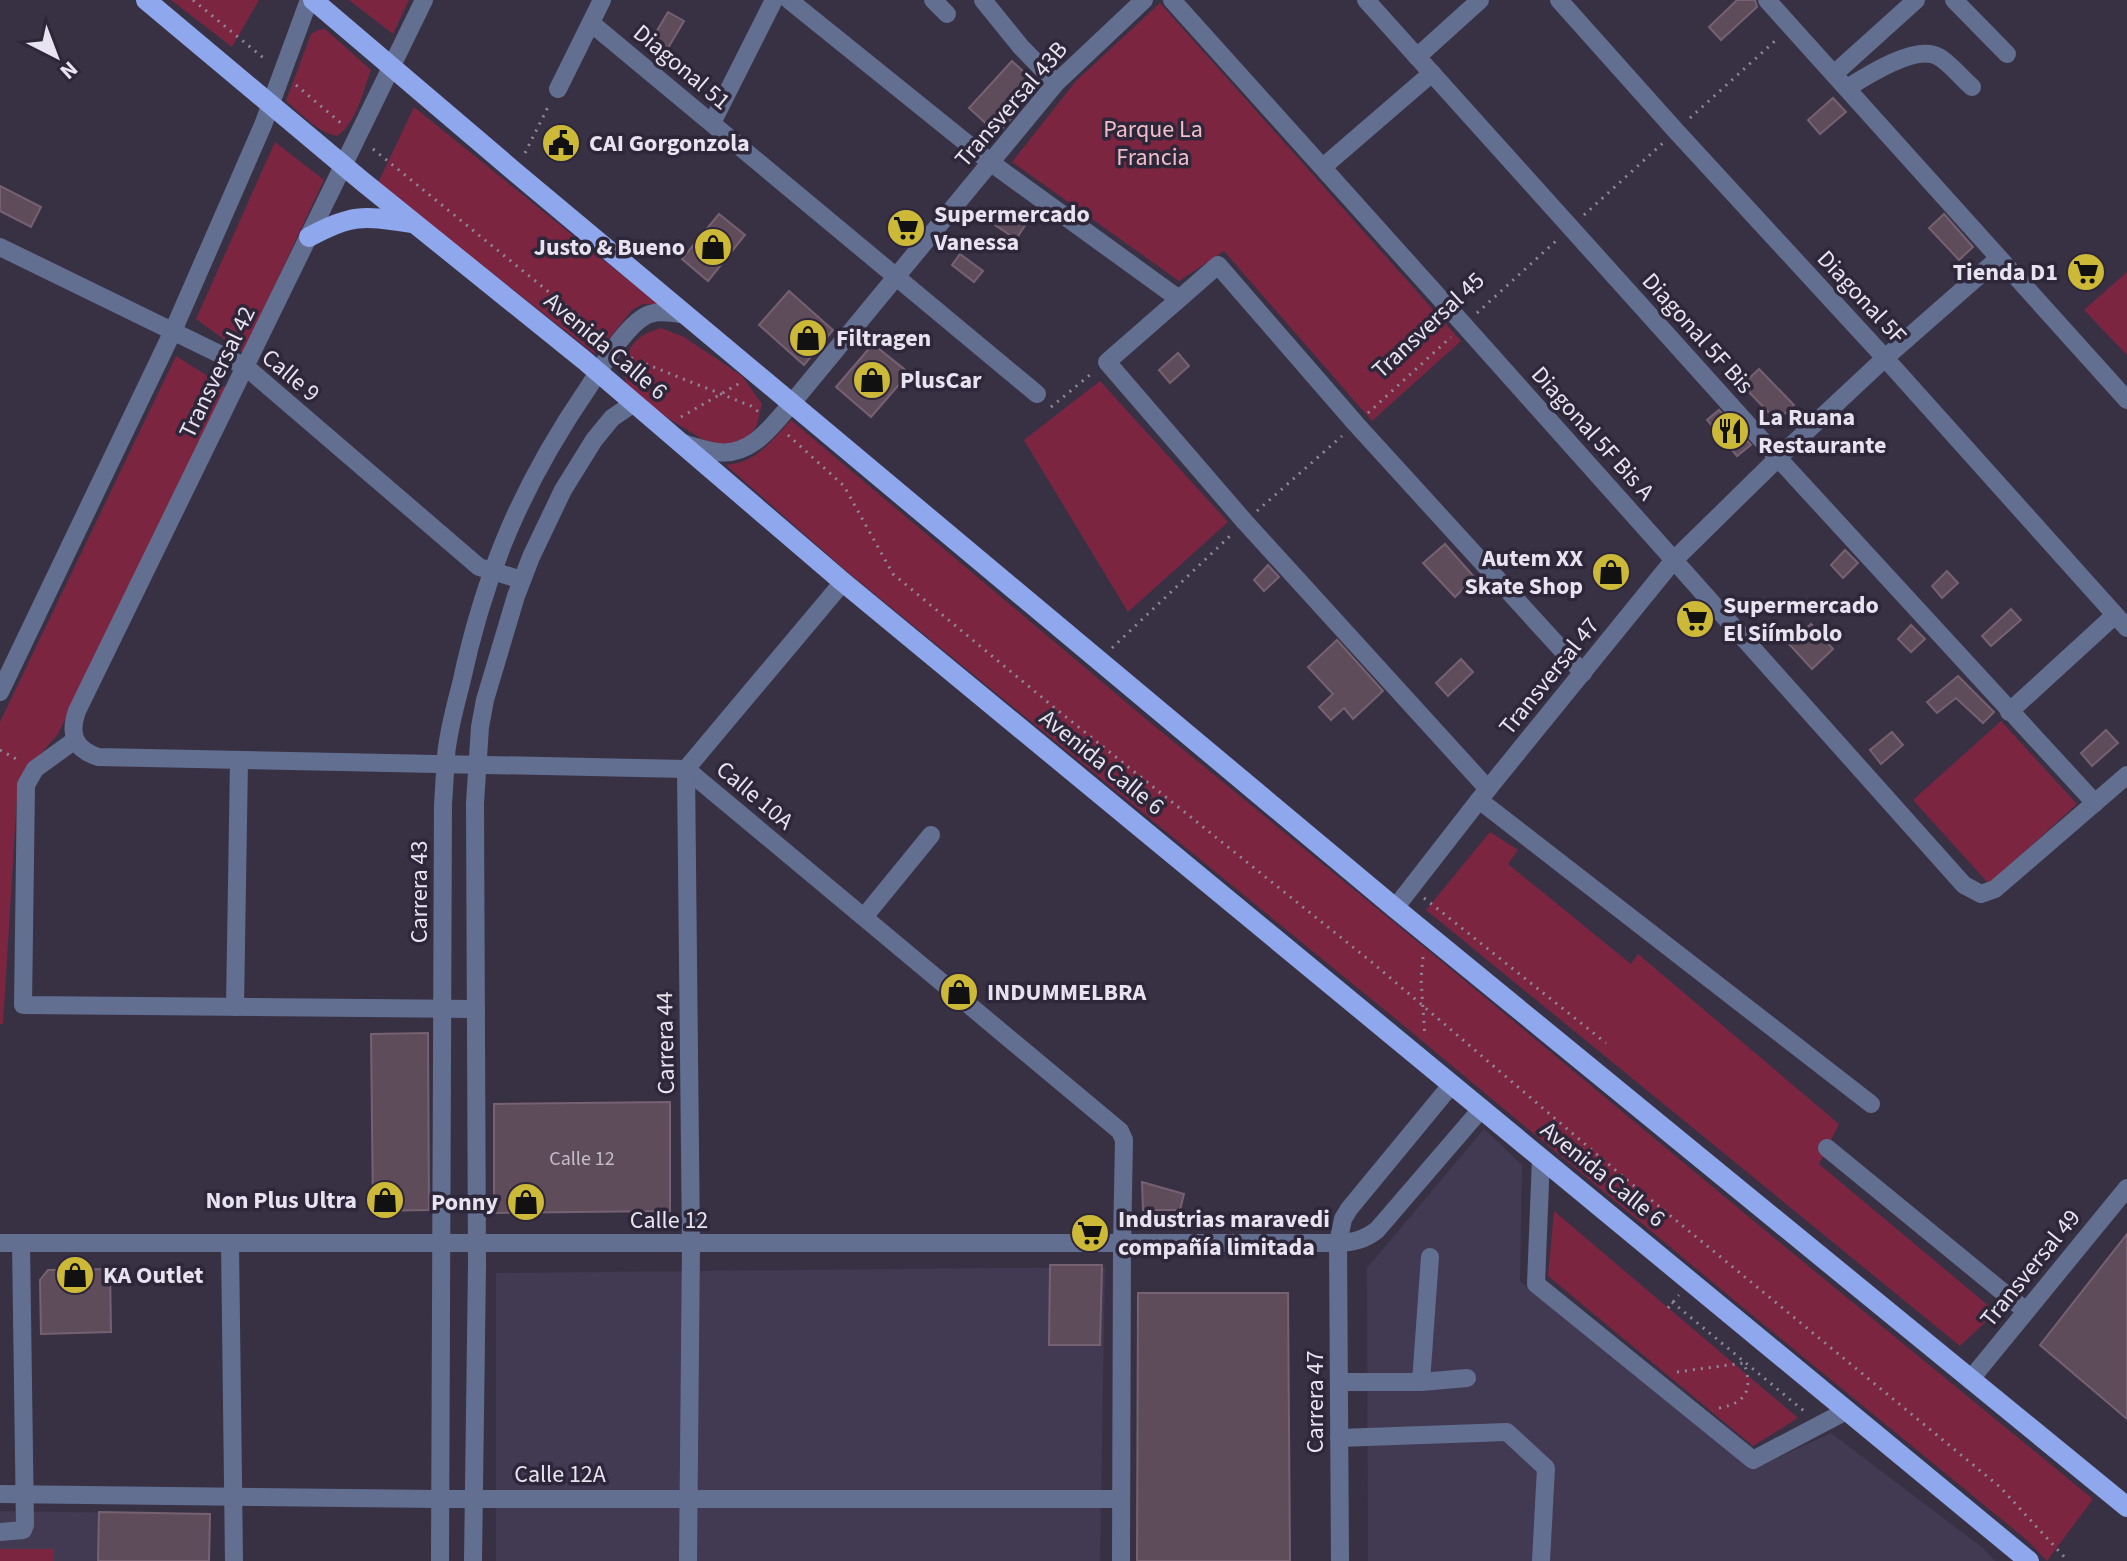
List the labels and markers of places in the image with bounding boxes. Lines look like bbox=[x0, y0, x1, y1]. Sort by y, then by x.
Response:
public building icon: CAI Gorgonzola bbox=[540, 122, 582, 164]
place label: CAI Gorgonzola bbox=[589, 126, 750, 161]
place label: Supermercado Vanessa bbox=[933, 197, 1090, 260]
supermarket icon: Supermercado Vanessa bbox=[885, 207, 927, 249]
shop icon: Justo & Bueno bbox=[692, 226, 734, 268]
place label: Justo & Bueno bbox=[534, 230, 685, 265]
supermarket icon: Tienda D1 bbox=[2065, 251, 2107, 293]
place label: Tienda D1 bbox=[1953, 255, 2058, 290]
shop icon: Filtragen bbox=[787, 317, 829, 359]
place label: Filtragen bbox=[836, 321, 931, 356]
shop icon: PlusCar bbox=[851, 359, 893, 401]
place label: PlusCar bbox=[900, 363, 982, 398]
place label: La Ruana Restaurante bbox=[1758, 400, 1886, 463]
restaurant icon: La Ruana Restaurante bbox=[1709, 410, 1751, 452]
place label: Autem XX Skate Shop bbox=[1464, 541, 1583, 604]
shop icon: Autem XX Skate Shop bbox=[1590, 551, 1632, 593]
place label: Supermercado El Siímbolo bbox=[1723, 588, 1879, 651]
supermarket icon: Supermercado El Siímbolo bbox=[1674, 598, 1716, 640]
shop icon: INDUMMELBRA bbox=[938, 971, 980, 1013]
place label: INDUMMELBRA bbox=[987, 975, 1147, 1010]
shop icon: Non Plus Ultra bbox=[364, 1179, 406, 1221]
shop icon: Ponny bbox=[505, 1181, 547, 1223]
place label: Non Plus Ultra bbox=[205, 1183, 357, 1218]
place label: Ponny bbox=[431, 1185, 498, 1220]
place label: Industrias maravedi compañía limitada bbox=[1118, 1202, 1330, 1265]
supermarket icon: Industrias maravedi compañía limitada bbox=[1069, 1212, 1111, 1254]
shop icon: KA Outlet bbox=[54, 1254, 96, 1296]
place label: KA Outlet bbox=[103, 1258, 204, 1293]

